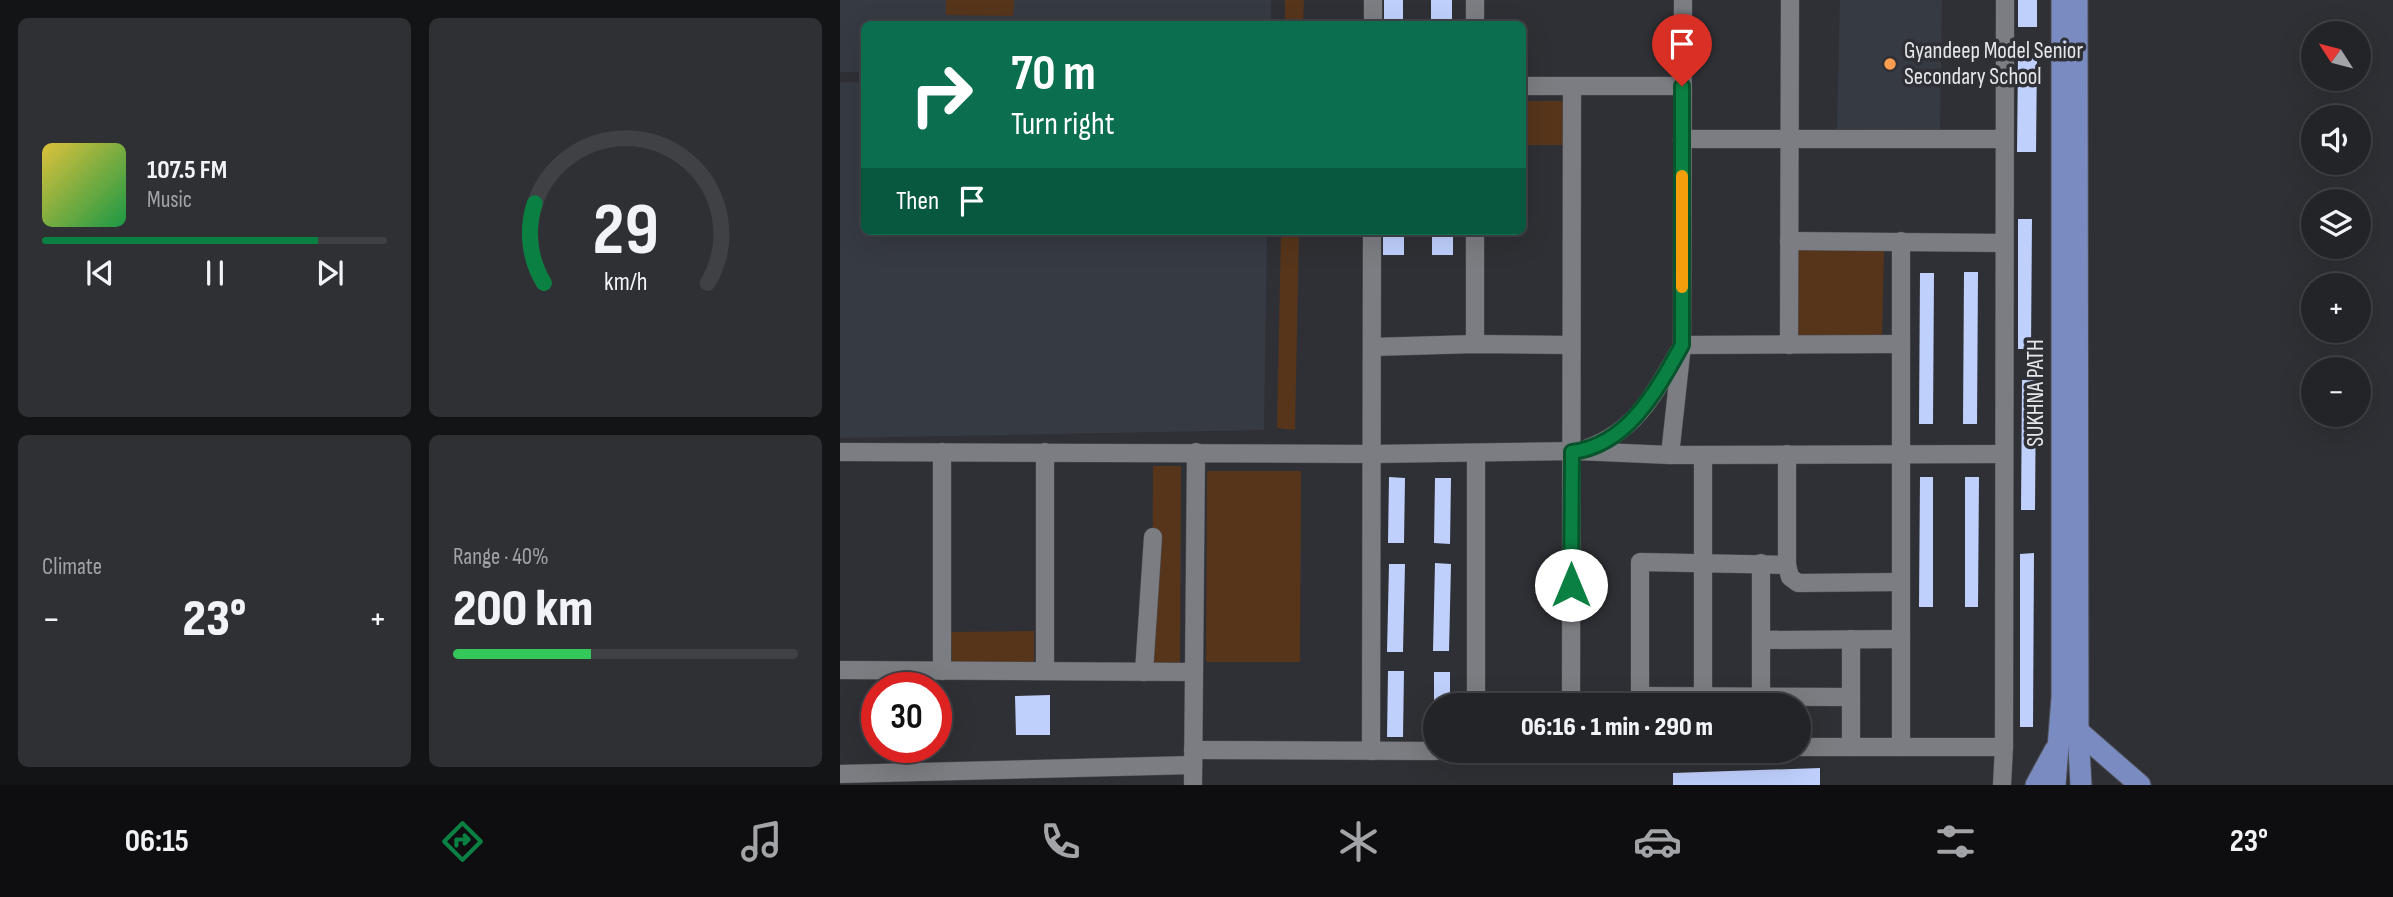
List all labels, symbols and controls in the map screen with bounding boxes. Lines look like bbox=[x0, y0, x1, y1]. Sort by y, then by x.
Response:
pin bbox=[1652, 14, 1712, 86]
north arrow bbox=[2301, 21, 2371, 91]
map controls bbox=[2301, 21, 2371, 427]
icon: arrive bbox=[1663, 25, 1701, 63]
place label: Gyandeep Model Senior Secondary School bbox=[1904, 37, 2083, 91]
text: 70 m bbox=[1011, 45, 1096, 104]
icon: right bbox=[896, 49, 987, 140]
marker: Gyandeep Model Senior Secondary School bbox=[1882, 56, 1898, 72]
text: Turn right bbox=[1011, 105, 1115, 144]
button: sound bbox=[2301, 105, 2371, 175]
text: 107.5 FM bbox=[147, 155, 227, 186]
icon: arrive bbox=[953, 182, 991, 220]
text: Music bbox=[147, 186, 192, 214]
text: Then bbox=[896, 186, 939, 217]
text: 29 bbox=[592, 188, 659, 276]
button: layers bbox=[2301, 189, 2371, 259]
icon: previous bbox=[81, 254, 119, 292]
icon: pause bbox=[196, 254, 234, 292]
icon: next bbox=[311, 254, 349, 292]
text: km/h bbox=[604, 267, 647, 298]
button: + bbox=[2301, 273, 2371, 343]
street label: SUKHNA PATH bbox=[2022, 339, 2050, 447]
button: − bbox=[2301, 357, 2371, 427]
text: Range · 40% bbox=[453, 543, 549, 571]
position arrow bbox=[1534, 548, 1608, 622]
text: Climate bbox=[42, 553, 102, 581]
text: 200 km bbox=[453, 578, 593, 641]
text: 23° bbox=[182, 588, 247, 651]
text: − bbox=[42, 597, 61, 642]
text: + bbox=[368, 597, 387, 642]
speed limit sign: 30 bbox=[861, 672, 952, 763]
text: 06:16 · 1 min · 290 m bbox=[1521, 712, 1713, 743]
icon: directions bbox=[438, 817, 487, 866]
icon: music bbox=[737, 817, 786, 866]
icon: phone bbox=[1036, 817, 1085, 866]
icon: climate bbox=[1334, 817, 1383, 866]
icon: car bbox=[1633, 817, 1682, 866]
icon: filters bbox=[1931, 817, 1980, 866]
text: 06:15 bbox=[125, 822, 189, 861]
text: 23° bbox=[2230, 822, 2268, 861]

